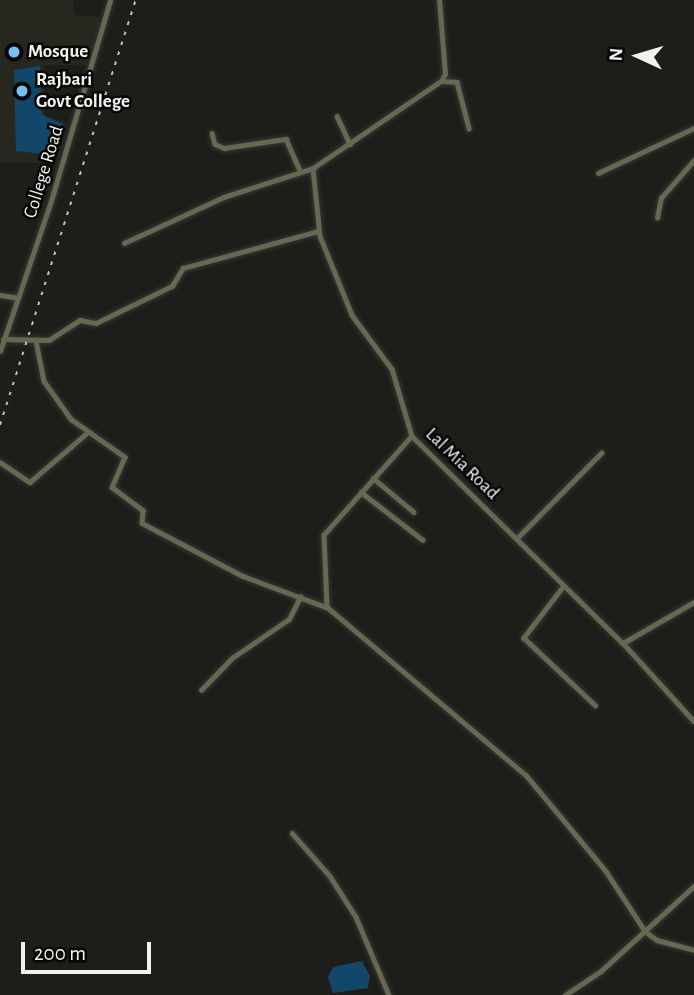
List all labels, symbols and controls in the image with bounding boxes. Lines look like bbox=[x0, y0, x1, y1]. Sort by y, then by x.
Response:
north arrow bbox=[603, 21, 673, 91]
place label: Mosque bbox=[28, 41, 88, 63]
marker: Mosque bbox=[6, 44, 22, 60]
text: N bbox=[607, 47, 626, 62]
place label: Rajbari Govt College bbox=[36, 69, 130, 113]
marker: Rajbari Govt College bbox=[14, 83, 30, 99]
street label: College Road bbox=[19, 123, 69, 221]
street label: Lal Mia Road bbox=[420, 423, 504, 505]
scale bar bbox=[24, 928, 154, 972]
text: 200 m bbox=[34, 943, 86, 964]

